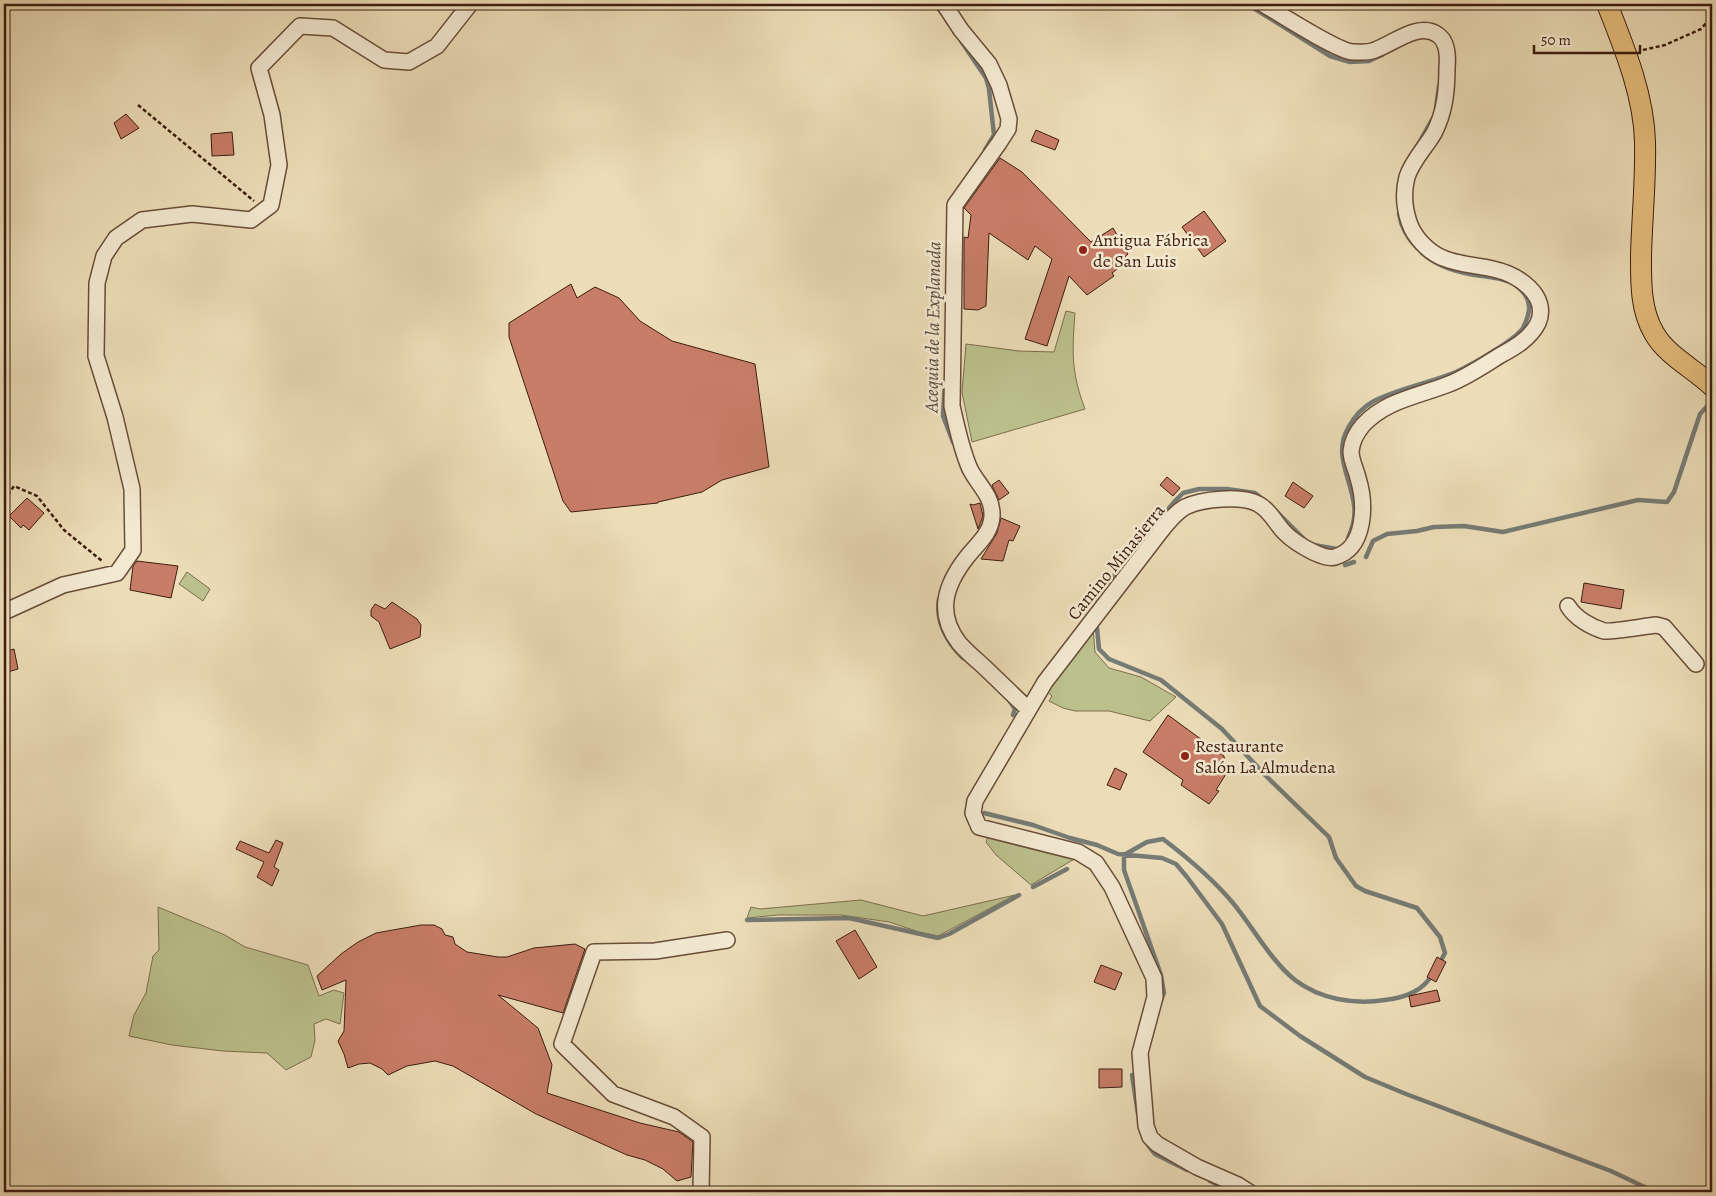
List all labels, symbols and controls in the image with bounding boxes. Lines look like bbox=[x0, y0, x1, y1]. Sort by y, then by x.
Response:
scale bar bbox=[1534, 22, 1640, 54]
text: 50 m bbox=[1541, 30, 1571, 50]
place label: Antigua Fábrica de San Luis bbox=[1092, 228, 1209, 273]
water label: Acequia de la Explanada bbox=[918, 241, 947, 414]
marker: Antigua Fábrica de San Luis bbox=[1077, 244, 1089, 256]
street label: Camino Minasierra bbox=[1062, 498, 1171, 625]
place label: Restaurante Salón La Almudena bbox=[1195, 734, 1336, 779]
marker: Restaurante Salón La Almudena bbox=[1179, 750, 1191, 762]

